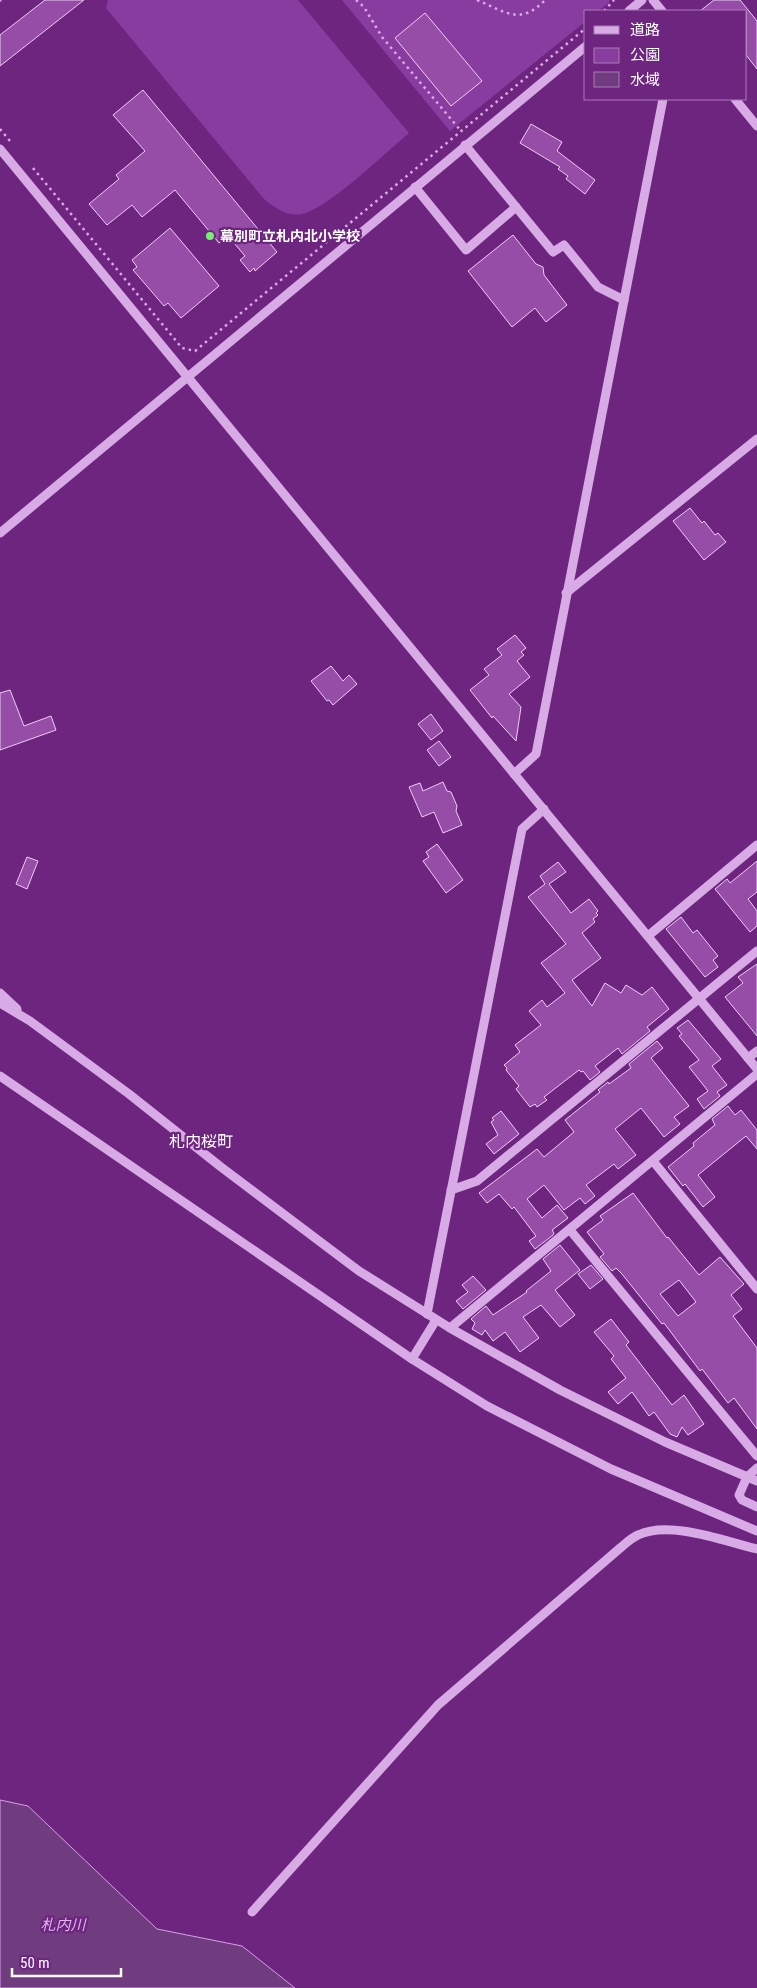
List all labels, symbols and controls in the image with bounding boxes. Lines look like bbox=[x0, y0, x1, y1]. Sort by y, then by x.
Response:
legend bbox=[584, 10, 747, 100]
text: 道路 bbox=[630, 21, 660, 39]
text: 公園 bbox=[630, 46, 660, 64]
text: 水域 bbox=[630, 71, 660, 89]
place label: 幕別町立札内北小学校 bbox=[220, 228, 360, 244]
marker: 幕別町立札内北小学校 bbox=[204, 230, 216, 242]
district label: 札内桜町 bbox=[169, 1132, 233, 1151]
water label: 札内川 bbox=[40, 1916, 87, 1934]
scale bar bbox=[12, 1946, 121, 1978]
text: 50 m bbox=[20, 1954, 50, 1972]

